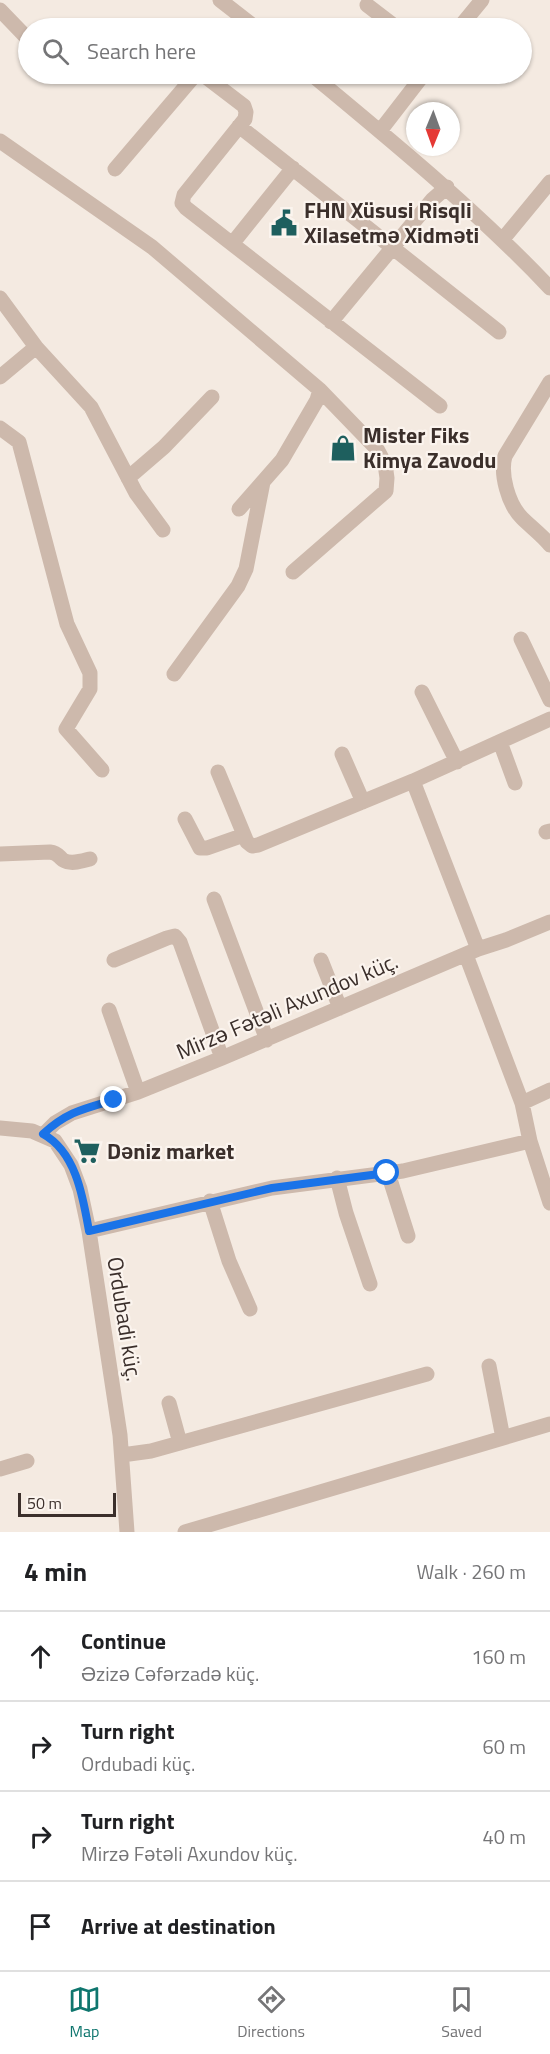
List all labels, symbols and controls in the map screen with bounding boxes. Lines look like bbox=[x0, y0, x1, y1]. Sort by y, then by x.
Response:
search box bbox=[18, 18, 532, 84]
text: Search here bbox=[87, 34, 196, 68]
icon: search bbox=[39, 35, 72, 68]
north arrow bbox=[406, 102, 460, 156]
place label: FHN Xüsusi Risqli Xilasetmə Xidməti bbox=[304, 193, 479, 252]
public building icon: FHN Xüsusi Risqli Xilasetmə Xidməti bbox=[269, 208, 299, 238]
place label: Mister Fiks Kimya Zavodu bbox=[363, 418, 497, 477]
shop icon: Mister Fiks Kimya Zavodu bbox=[328, 433, 358, 463]
street label: Mirzə Fətəli Axundov küç. bbox=[171, 944, 403, 1068]
route end bbox=[100, 1086, 126, 1112]
place label: Dəniz market bbox=[107, 1134, 234, 1168]
supermarket icon: Dəniz market bbox=[72, 1136, 102, 1166]
route start bbox=[373, 1159, 399, 1185]
street label: Ordubadi küç. bbox=[98, 1254, 152, 1384]
scale bar bbox=[18, 1490, 116, 1518]
text: 50 m bbox=[27, 1491, 62, 1515]
text: 4 min bbox=[24, 1552, 87, 1591]
text: Walk · 260 m bbox=[417, 1556, 526, 1587]
text: Continue bbox=[81, 1624, 166, 1658]
icon: ahead bbox=[24, 1640, 57, 1673]
text: 160 m bbox=[471, 1641, 526, 1672]
text: Əzizə Cəfərzadə küç. bbox=[81, 1658, 259, 1689]
text: Turn right bbox=[81, 1714, 175, 1748]
icon: right bbox=[24, 1730, 57, 1763]
text: 60 m bbox=[482, 1731, 526, 1762]
text: Ordubadi küç. bbox=[81, 1748, 195, 1779]
text: Turn right bbox=[81, 1804, 175, 1838]
icon: right bbox=[24, 1820, 57, 1853]
text: 40 m bbox=[482, 1821, 526, 1852]
text: Mirzə Fətəli Axundov küç. bbox=[81, 1838, 297, 1869]
text: Arrive at destination bbox=[81, 1909, 276, 1943]
icon: arrive bbox=[24, 1910, 57, 1943]
tab: Map bbox=[68, 1983, 101, 2043]
tab: Directions bbox=[237, 1983, 305, 2043]
tab: Saved bbox=[441, 1983, 482, 2043]

